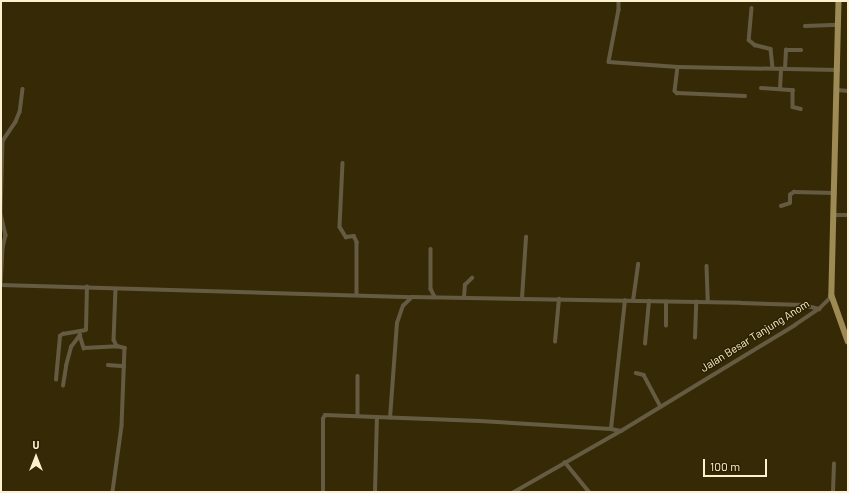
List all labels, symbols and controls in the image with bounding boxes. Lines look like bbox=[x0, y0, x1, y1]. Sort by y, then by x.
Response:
street label: Jalan Besar Tanjung Anom bbox=[698, 297, 812, 375]
north arrow bbox=[16, 437, 56, 477]
text: U bbox=[33, 438, 39, 451]
scale bar bbox=[705, 451, 769, 477]
text: 100 m bbox=[710, 459, 740, 473]

